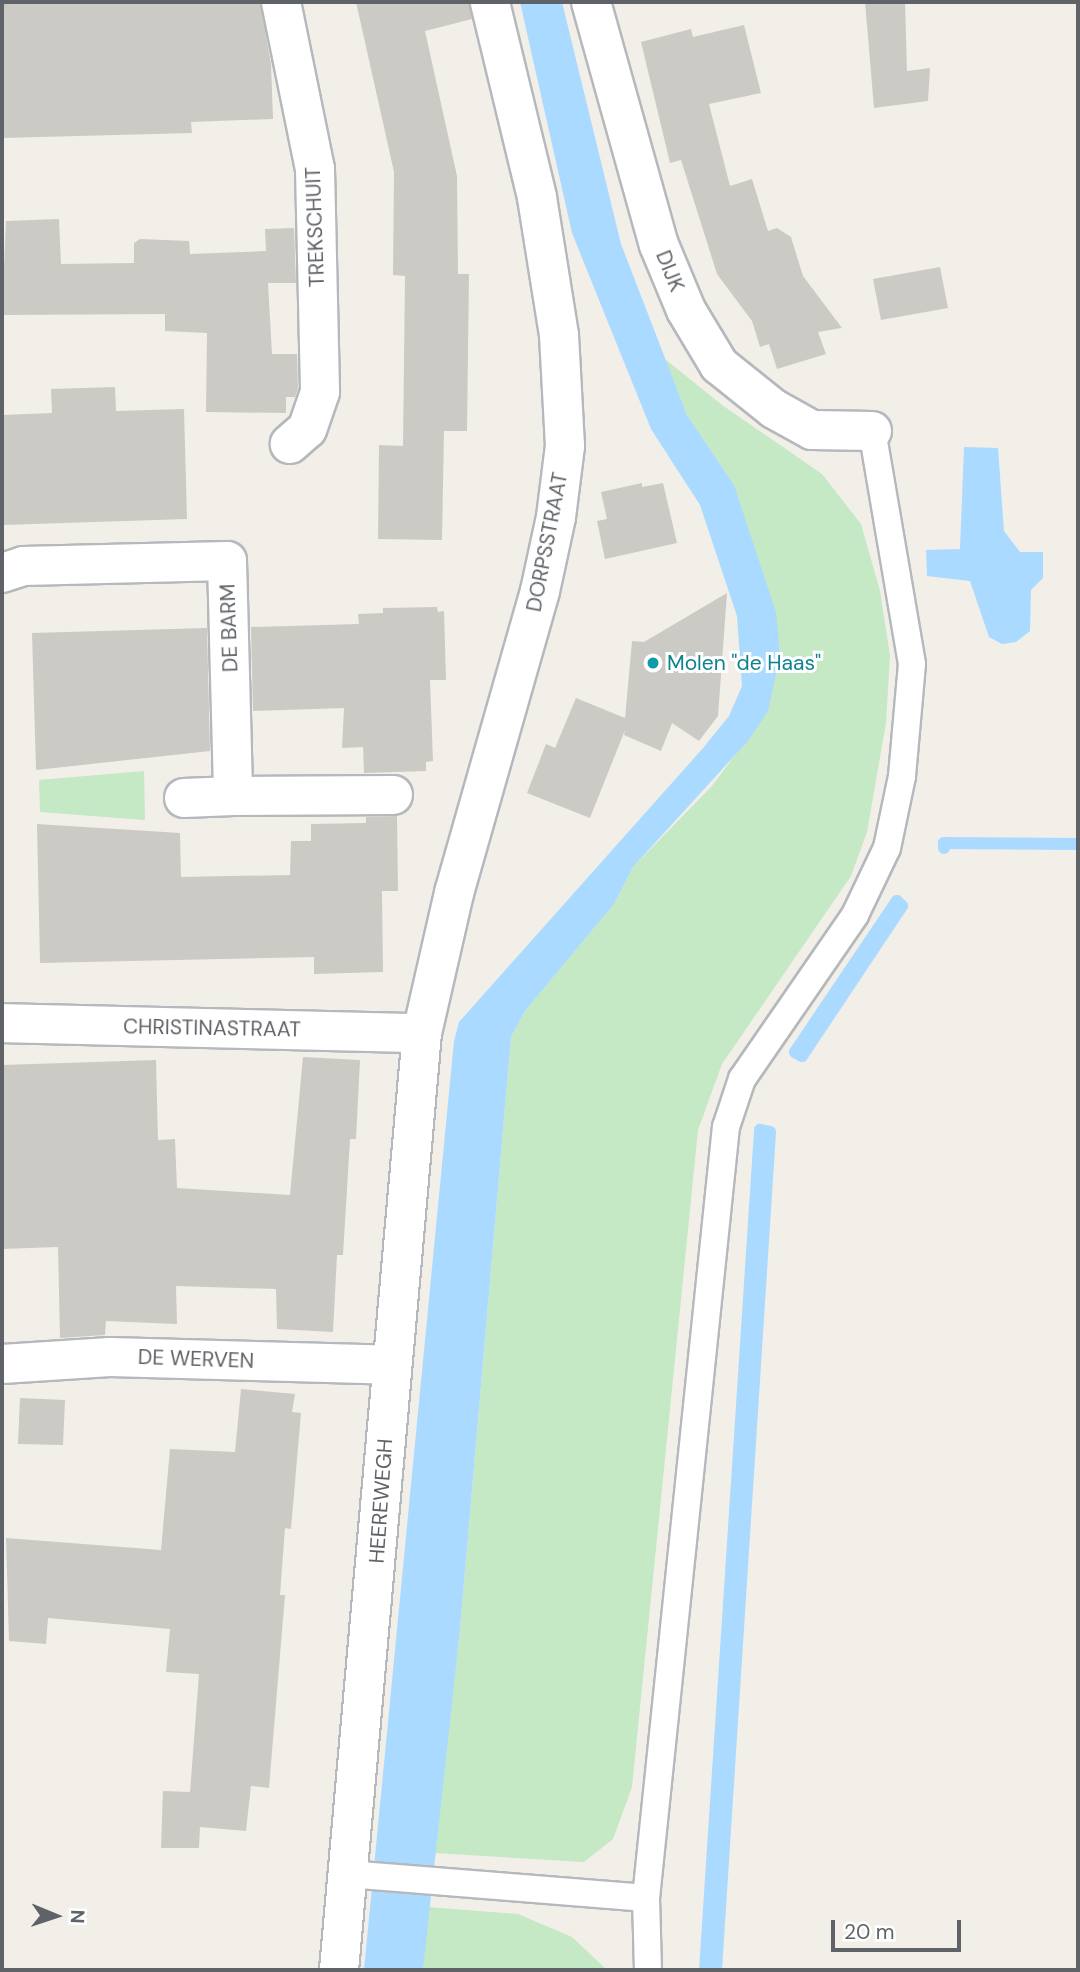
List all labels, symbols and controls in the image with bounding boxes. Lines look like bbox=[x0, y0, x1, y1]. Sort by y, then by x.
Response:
street label: TREKSCHUIT bbox=[300, 166, 330, 288]
street label: DIJK bbox=[650, 247, 690, 295]
street label: DORPSSTRAAT bbox=[521, 470, 573, 614]
street label: DE BARM bbox=[215, 583, 243, 673]
place label: Molen "de Haas" bbox=[667, 650, 821, 676]
marker: Molen "de Haas" bbox=[645, 655, 661, 671]
street label: CHRISTINASTRAAT bbox=[123, 1014, 301, 1042]
street label: DE WERVEN bbox=[137, 1344, 255, 1374]
street label: HEEREWEGH bbox=[364, 1438, 398, 1564]
north arrow bbox=[21, 1881, 91, 1951]
scale bar bbox=[835, 1906, 964, 1950]
text: N bbox=[65, 1909, 90, 1924]
text: 20 m bbox=[844, 1918, 895, 1946]

